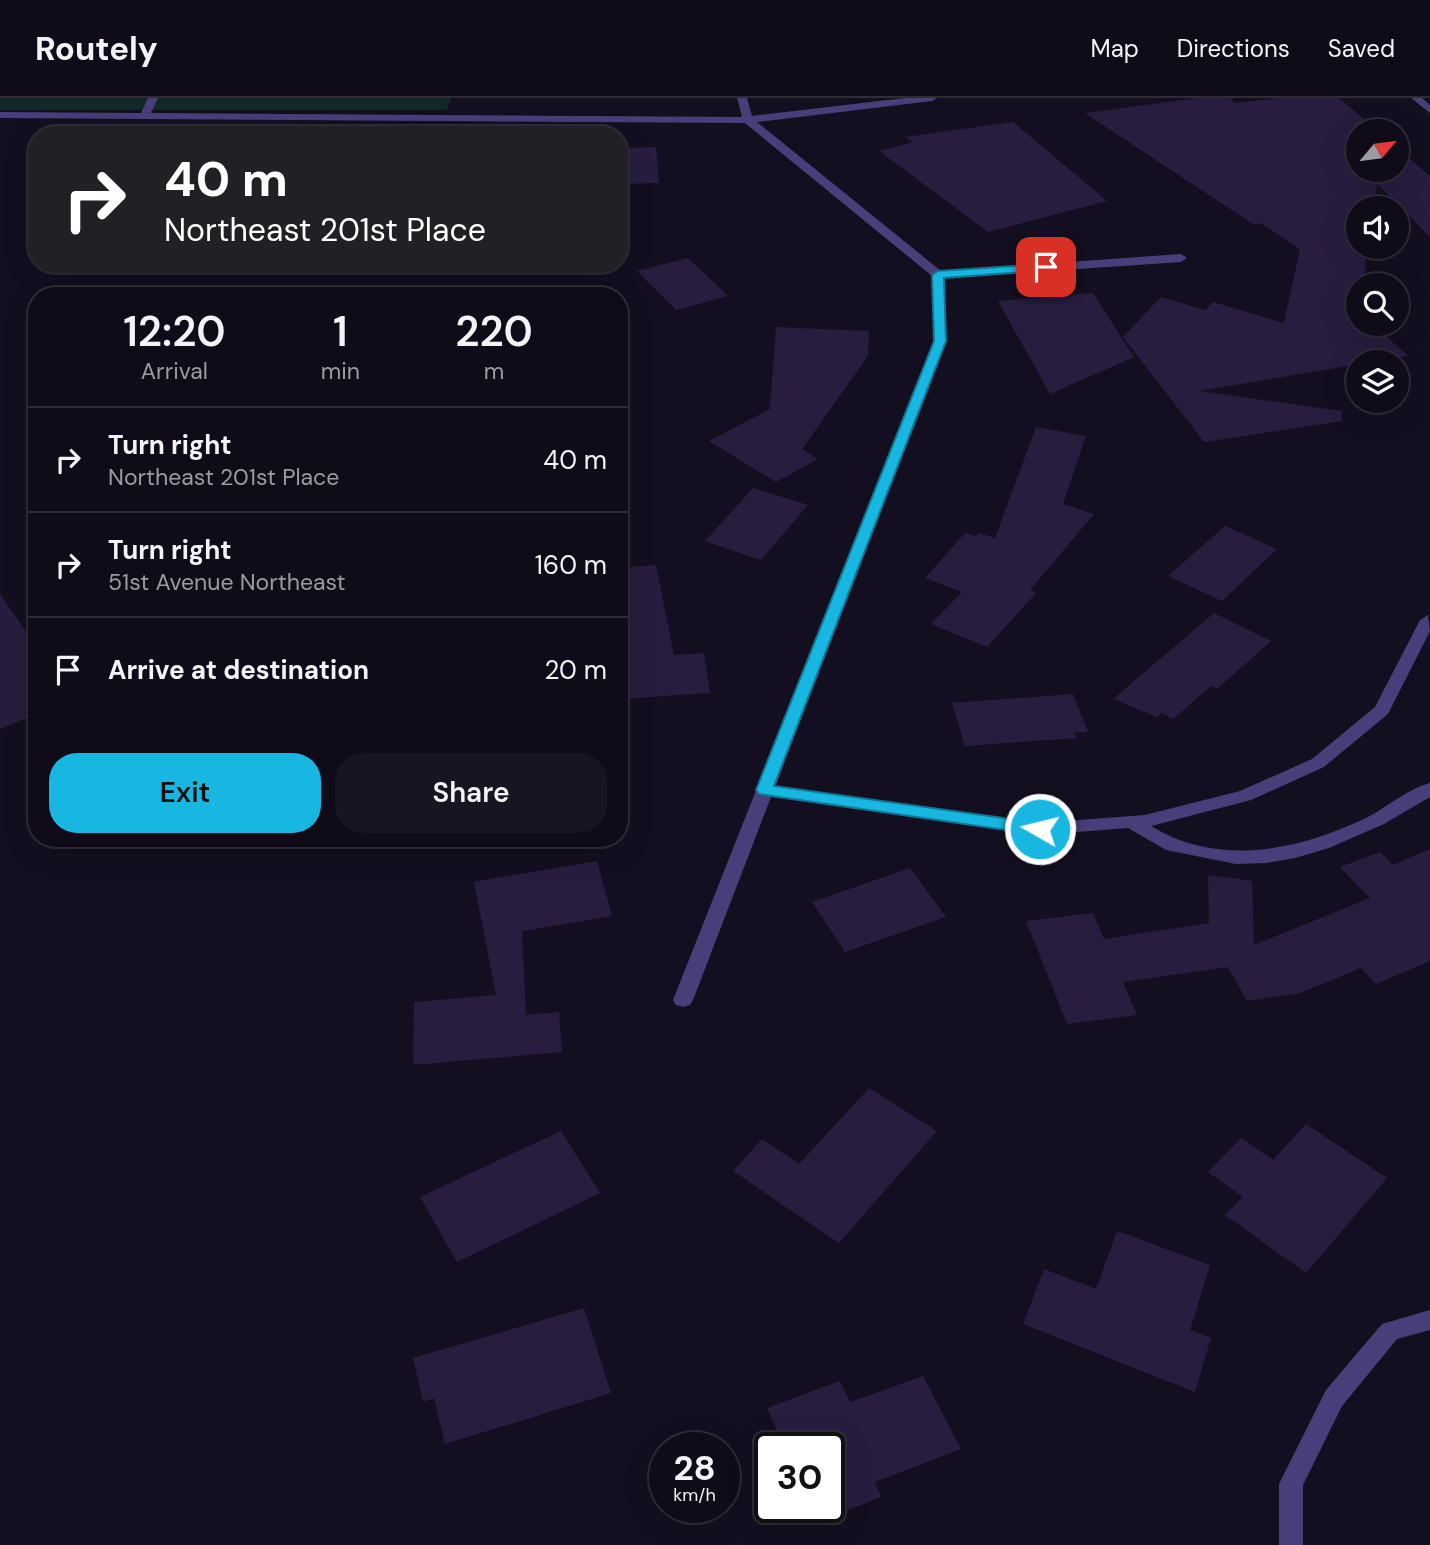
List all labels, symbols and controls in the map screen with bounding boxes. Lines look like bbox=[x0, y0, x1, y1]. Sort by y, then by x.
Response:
text: Routely bbox=[35, 27, 158, 70]
text: Map bbox=[1091, 33, 1139, 64]
text: Directions bbox=[1177, 33, 1290, 64]
text: Saved bbox=[1328, 33, 1395, 64]
north arrow bbox=[1346, 119, 1409, 182]
map controls bbox=[1346, 119, 1409, 413]
text: 40 m bbox=[164, 147, 288, 211]
icon: right bbox=[49, 154, 140, 245]
button: sound bbox=[1346, 196, 1409, 259]
text: Northeast 201st Place bbox=[164, 209, 486, 251]
pin bbox=[1016, 237, 1076, 297]
icon: arrive bbox=[1027, 248, 1065, 286]
button: search bbox=[1346, 273, 1409, 336]
text: 12:20 bbox=[123, 304, 225, 359]
text: 1 bbox=[333, 304, 348, 359]
text: 220 bbox=[455, 304, 533, 359]
button: layers bbox=[1346, 350, 1409, 413]
text: Arrival bbox=[141, 356, 208, 386]
text: min bbox=[321, 356, 360, 386]
text: m bbox=[484, 356, 504, 386]
text: Turn right bbox=[108, 428, 232, 462]
icon: right bbox=[49, 441, 87, 479]
text: 40 m bbox=[543, 443, 607, 477]
text: Northeast 201st Place bbox=[108, 462, 339, 492]
text: Turn right bbox=[108, 533, 232, 567]
icon: right bbox=[49, 546, 87, 584]
text: 160 m bbox=[535, 548, 607, 582]
text: 51st Avenue Northeast bbox=[108, 567, 346, 597]
icon: arrive bbox=[49, 651, 87, 689]
text: Arrive at destination bbox=[108, 653, 369, 687]
text: 20 m bbox=[544, 653, 607, 687]
button: Exit bbox=[49, 753, 321, 833]
button: Share bbox=[335, 753, 607, 833]
position arrow bbox=[1003, 792, 1077, 866]
speed limit sign: 30 bbox=[754, 1432, 845, 1523]
text: 28 bbox=[673, 1445, 716, 1491]
text: km/h bbox=[673, 1483, 716, 1507]

